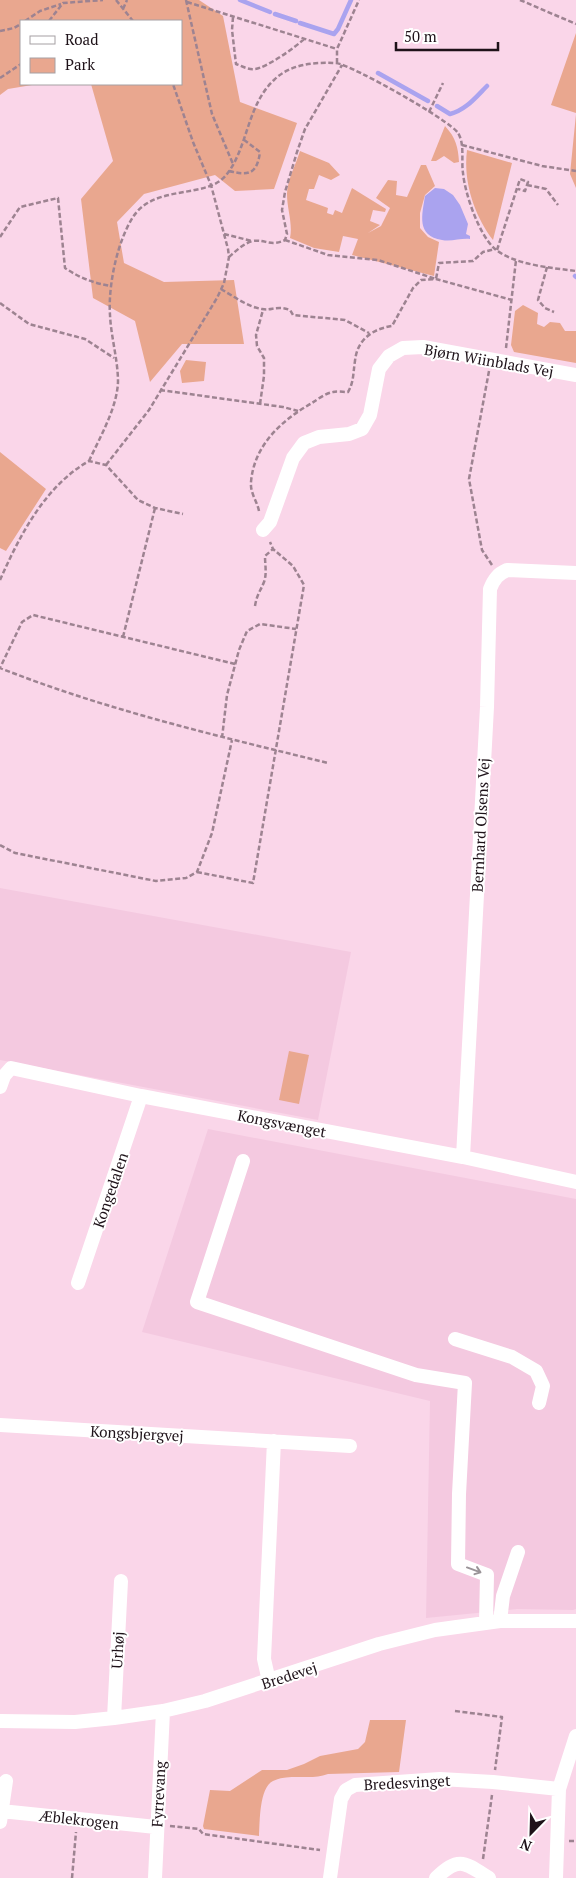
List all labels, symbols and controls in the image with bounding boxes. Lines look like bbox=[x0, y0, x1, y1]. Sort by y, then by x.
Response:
legend bbox=[20, 20, 182, 85]
scale bar bbox=[396, 20, 498, 52]
text: 50 m bbox=[404, 26, 437, 46]
text: Road bbox=[65, 29, 98, 49]
text: Park bbox=[65, 54, 95, 74]
street label: Bjørn Wiinblads Vej bbox=[423, 339, 555, 381]
street label: Bernhard Olsens Vej bbox=[466, 757, 494, 893]
street label: Kongsvænget bbox=[236, 1105, 328, 1141]
street label: Kongedalen bbox=[88, 1150, 132, 1230]
street label: Kongsbjergvej bbox=[90, 1421, 184, 1445]
one-way arrow bbox=[465, 1566, 481, 1575]
street label: Urhøj bbox=[106, 1631, 128, 1669]
street label: Bredevej bbox=[259, 1657, 319, 1693]
street label: Fyrrevang bbox=[146, 1759, 170, 1828]
street label: Bredesvinget bbox=[363, 1770, 451, 1794]
street label: Æblekrogen bbox=[38, 1805, 120, 1833]
north arrow bbox=[506, 1808, 556, 1858]
text: N bbox=[517, 1834, 534, 1856]

